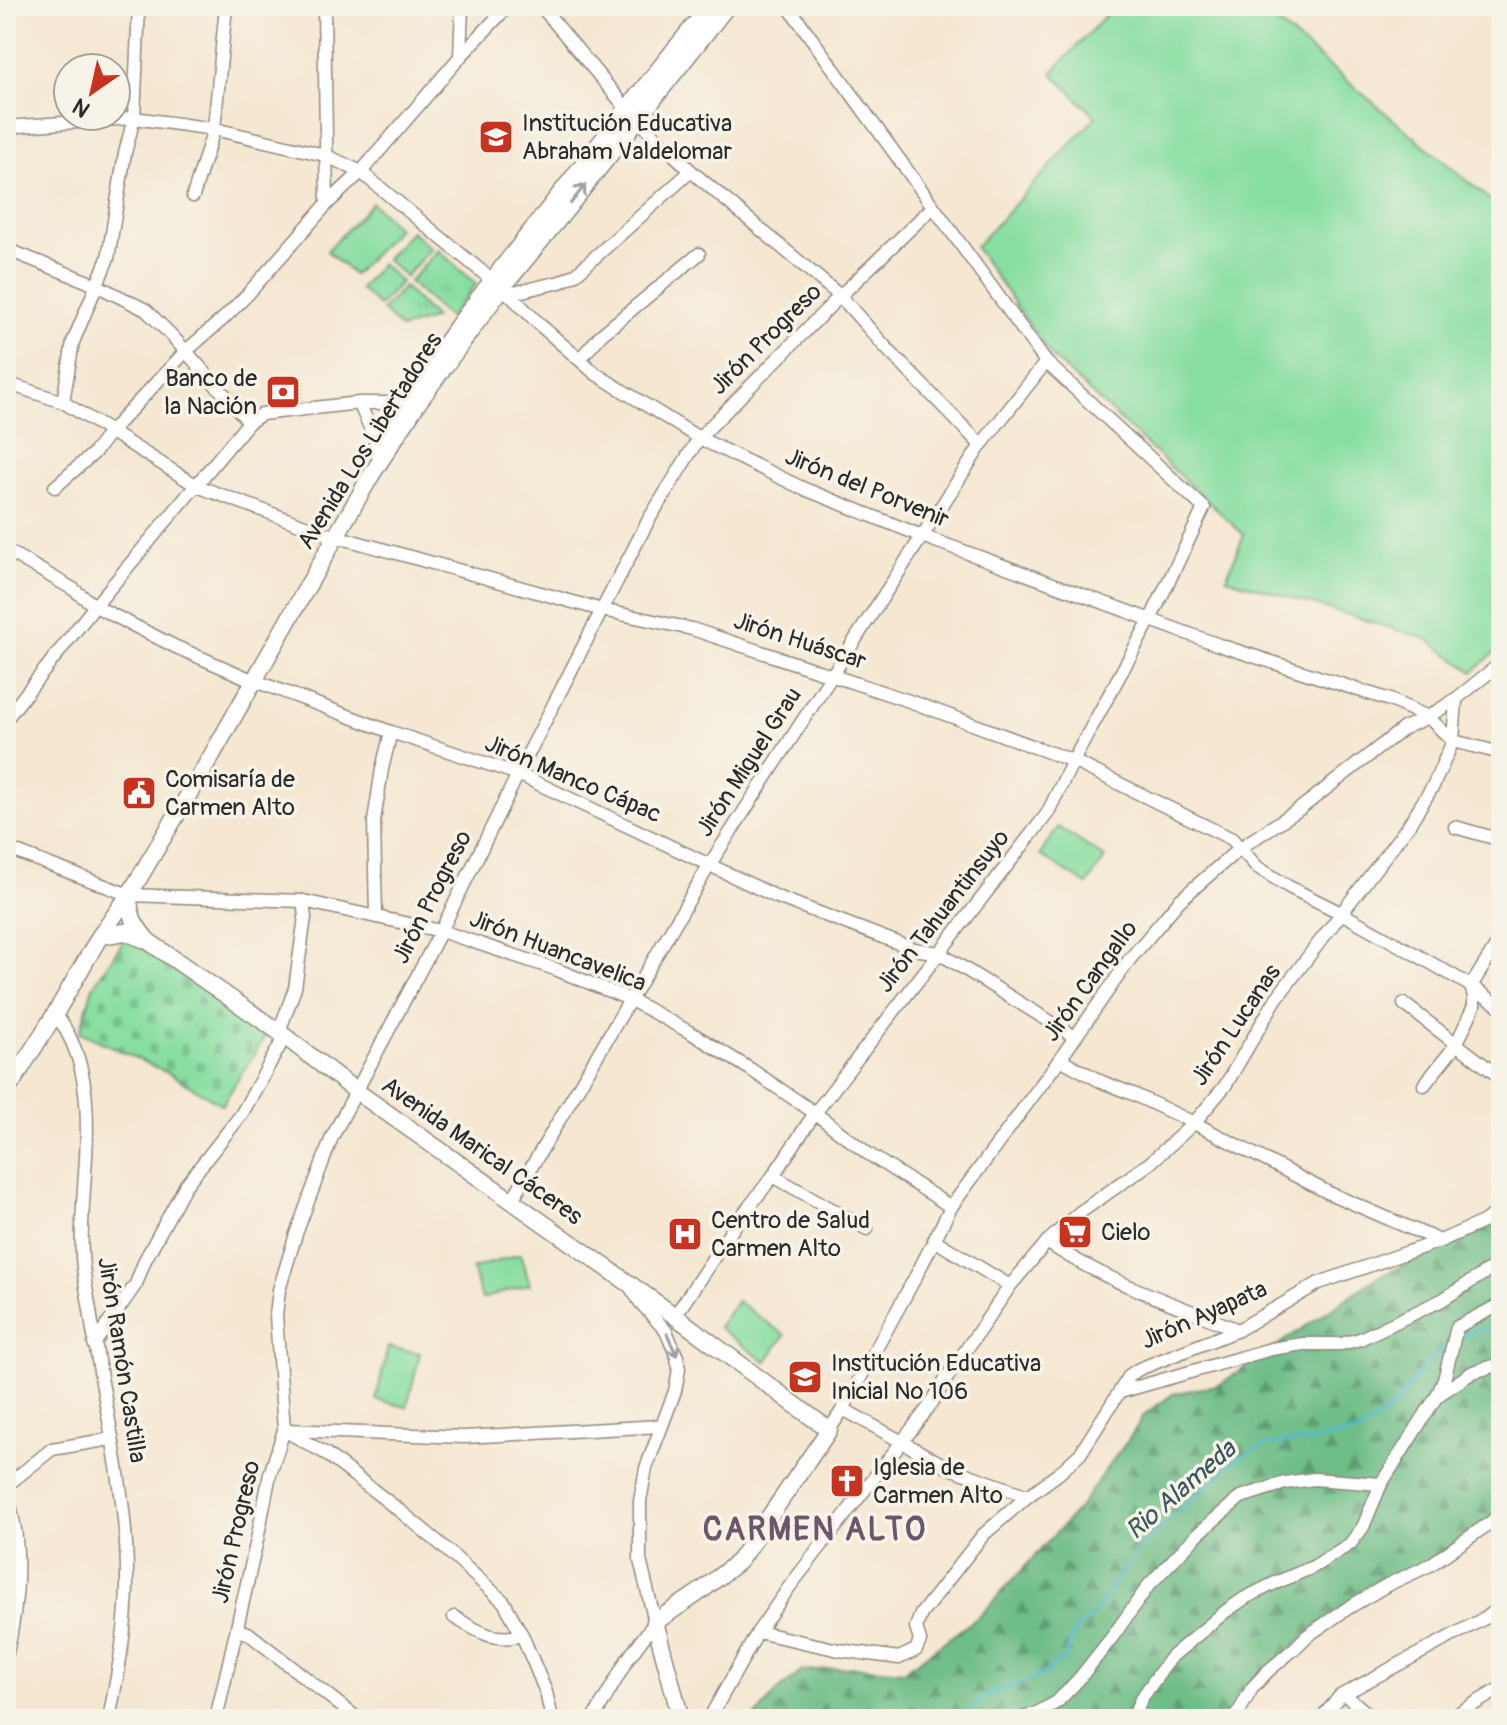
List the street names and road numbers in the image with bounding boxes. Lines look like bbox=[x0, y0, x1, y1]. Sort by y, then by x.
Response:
street label: Jirón Progreso bbox=[704, 277, 828, 401]
street label: Avenida Los Libertadores bbox=[291, 327, 449, 555]
street label: Jirón del Porvenir bbox=[781, 442, 954, 534]
street label: Jirón Huáscar bbox=[730, 606, 870, 676]
street label: Jirón Miguel Grau bbox=[690, 682, 808, 842]
street label: Jirón Manco Cápac bbox=[481, 729, 665, 829]
street label: Jirón Tahuantinsuyo bbox=[870, 824, 1016, 998]
street label: Jirón Progreso bbox=[386, 825, 478, 968]
street label: Jirón Huancavelica bbox=[466, 904, 650, 998]
street label: Jirón Cangallo bbox=[1036, 915, 1144, 1047]
street label: Jirón Lucanas bbox=[1185, 959, 1287, 1091]
street label: Avenida Marical Cáceres bbox=[376, 1071, 588, 1231]
street label: Jirón Ramón Castilla bbox=[91, 1255, 153, 1465]
street label: Jirón Ayapata bbox=[1136, 1274, 1272, 1356]
street label: Jirón Progreso bbox=[205, 1458, 267, 1606]

